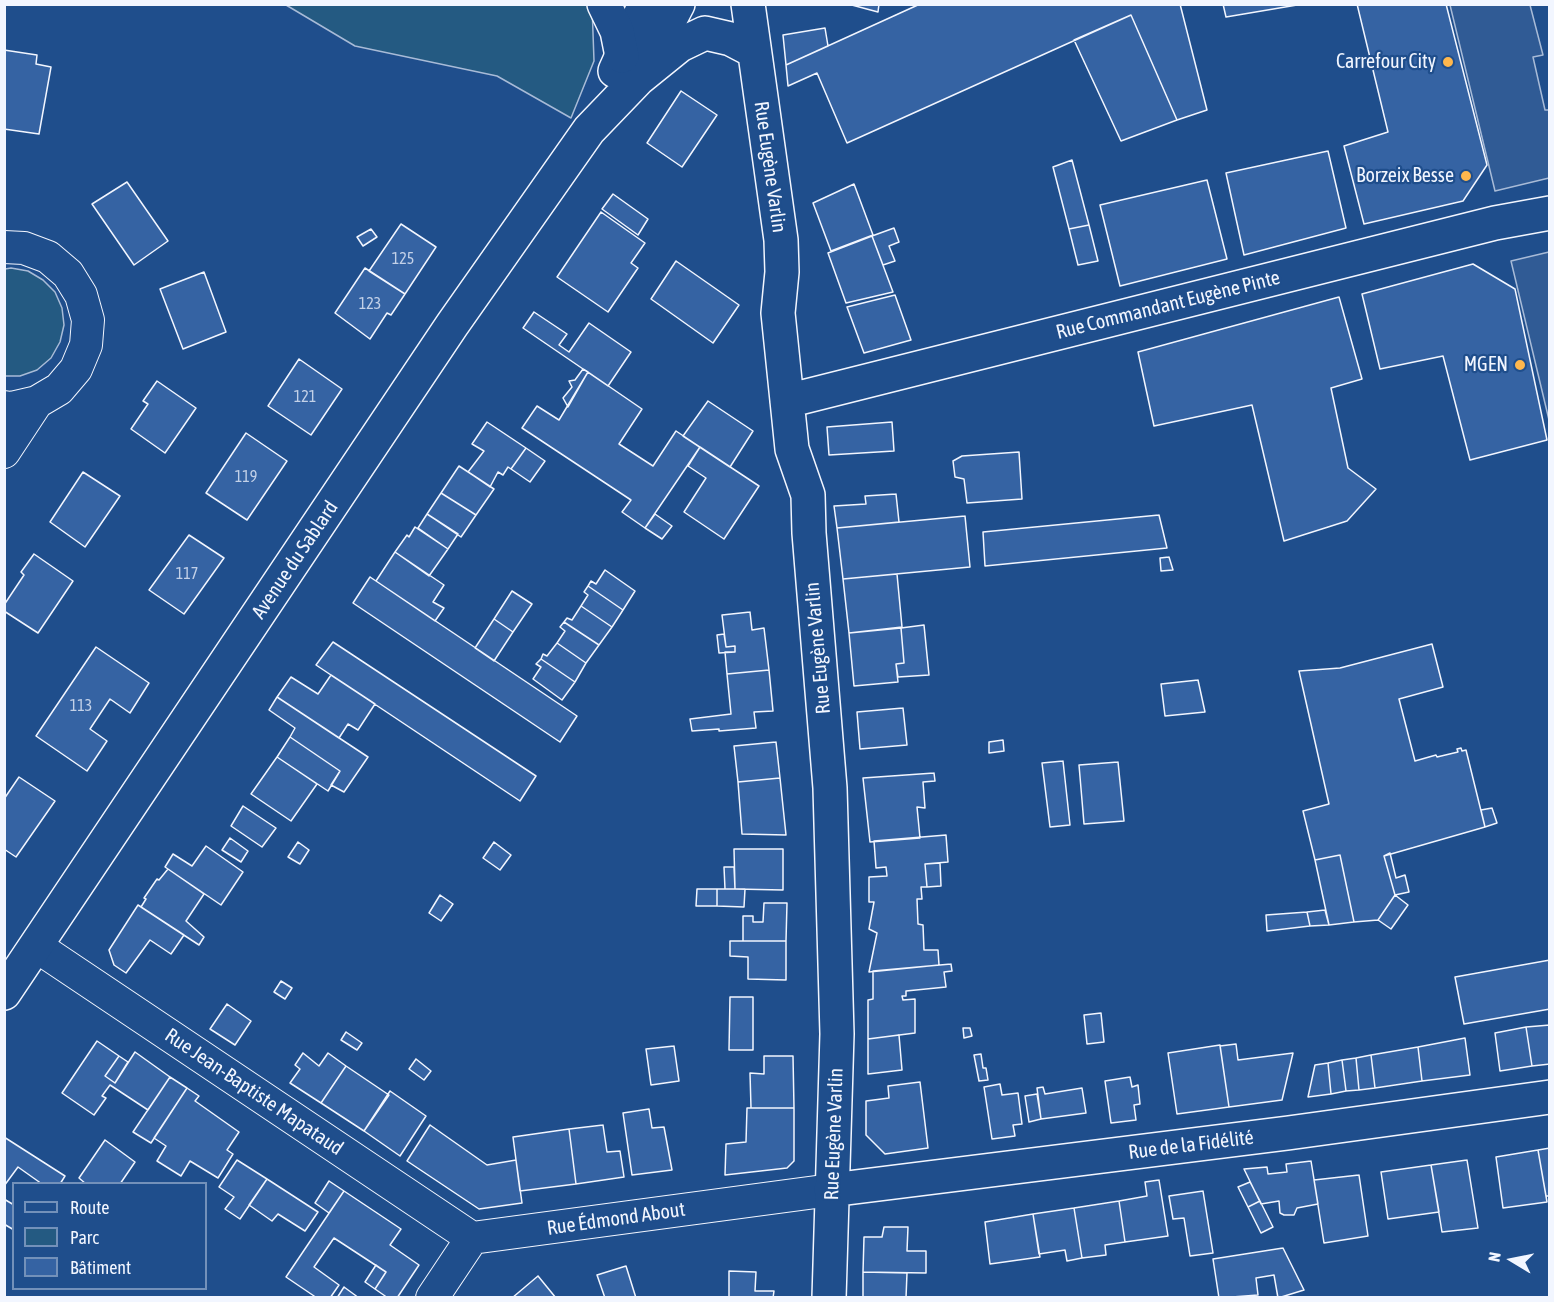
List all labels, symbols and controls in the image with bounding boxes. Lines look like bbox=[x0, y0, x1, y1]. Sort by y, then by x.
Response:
place label: Carrefour City bbox=[1336, 50, 1436, 74]
marker: Carrefour City bbox=[1441, 55, 1455, 69]
street label: Rue Eugène Varlin bbox=[749, 100, 791, 234]
place label: Borzeix Besse bbox=[1356, 164, 1454, 188]
marker: Borzeix Besse bbox=[1459, 169, 1473, 183]
house number: 125 bbox=[392, 249, 414, 269]
street label: Rue Commandant Eugène Pinte bbox=[1054, 266, 1282, 344]
house number: 123 bbox=[359, 294, 381, 314]
place label: MGEN bbox=[1464, 353, 1508, 377]
marker: MGEN bbox=[1513, 358, 1527, 372]
house number: 121 bbox=[294, 387, 316, 407]
house number: 119 bbox=[235, 467, 257, 487]
street label: Avenue du Sablard bbox=[247, 496, 343, 624]
house number: 117 bbox=[176, 564, 198, 584]
street label: Rue Eugène Varlin bbox=[800, 581, 836, 715]
house number: 113 bbox=[70, 696, 92, 716]
street label: Rue Jean-Baptiste Mapataud bbox=[160, 1023, 348, 1161]
street label: Rue Eugène Varlin bbox=[820, 1067, 848, 1201]
street label: Rue de la Fidélité bbox=[1127, 1125, 1255, 1165]
legend bbox=[12, 1182, 207, 1290]
text: Route bbox=[70, 1197, 109, 1218]
street label: Rue Édmond About bbox=[545, 1197, 687, 1241]
text: Parc bbox=[70, 1227, 99, 1248]
north arrow bbox=[1482, 1230, 1542, 1290]
text: N bbox=[1485, 1251, 1504, 1263]
text: Bâtiment bbox=[70, 1257, 131, 1278]

